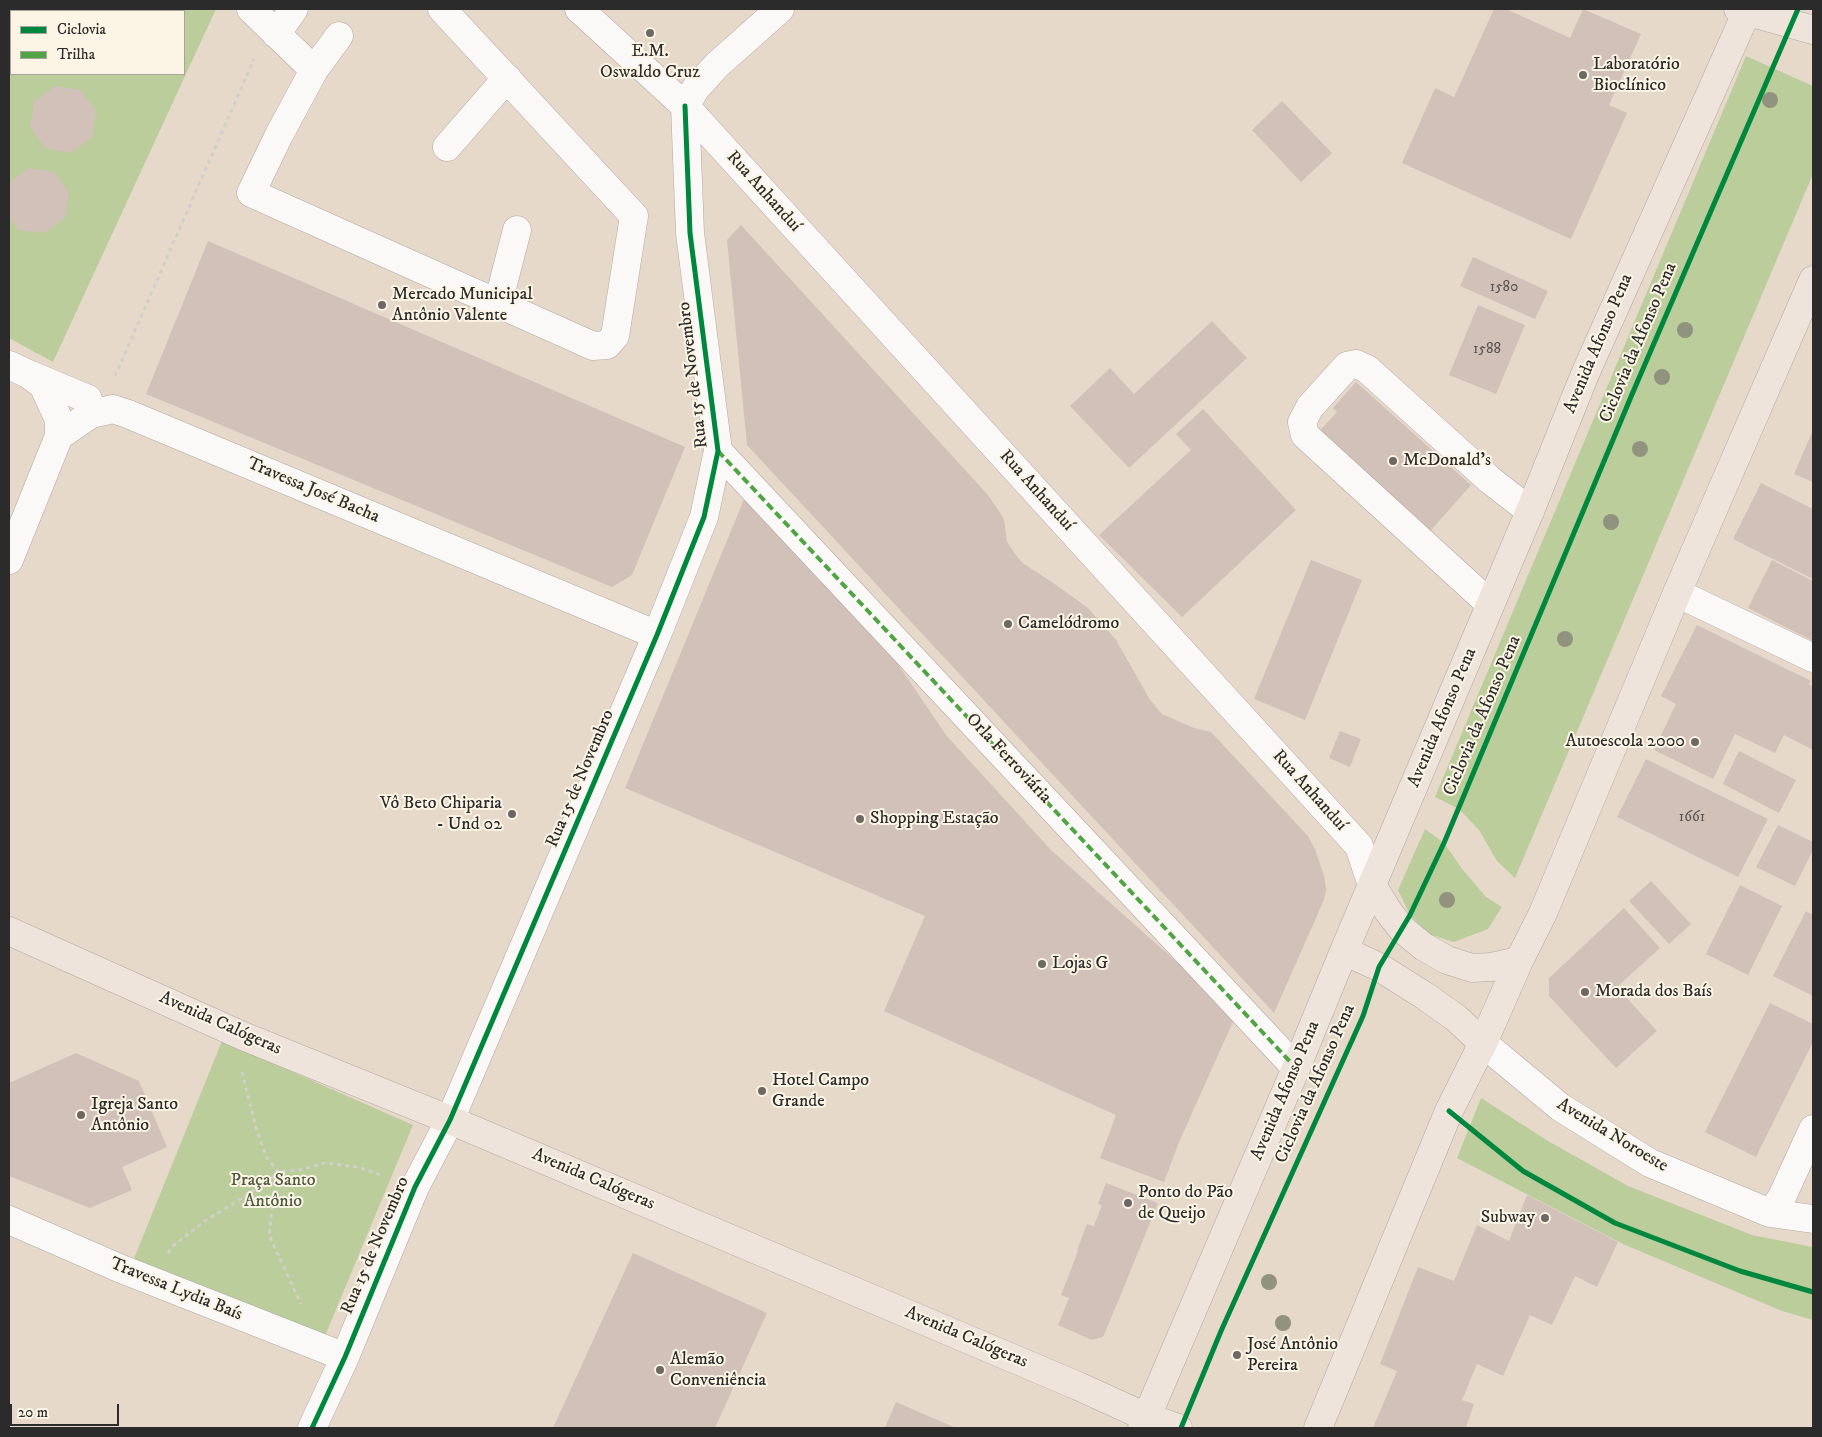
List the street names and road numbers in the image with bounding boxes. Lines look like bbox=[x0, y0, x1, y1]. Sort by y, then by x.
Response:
street label: Rua Anhanduí bbox=[721, 147, 805, 237]
street label: Ciclovia da Afonso Pena bbox=[1596, 260, 1682, 426]
street label: Avenida Afonso Pena bbox=[1560, 271, 1638, 417]
street label: Rua 15 de Novembro bbox=[674, 300, 714, 450]
street label: Rua Anhanduí bbox=[994, 446, 1078, 536]
street label: Travessa José Bacha bbox=[244, 453, 382, 529]
street label: Ciclovia da Afonso Pena bbox=[1440, 633, 1526, 799]
street label: Avenida Afonso Pena bbox=[1404, 645, 1482, 791]
street label: Rua 15 de Novembro bbox=[542, 707, 620, 851]
street label: Orla Ferroviária bbox=[961, 709, 1055, 809]
street label: Rua Anhanduí bbox=[1267, 746, 1351, 836]
street label: Avenida Calógeras bbox=[156, 987, 284, 1061]
street label: Ciclovia da Afonso Pena bbox=[1271, 1001, 1361, 1167]
street label: Avenida Afonso Pena bbox=[1247, 1018, 1325, 1164]
street label: Avenida Noroeste bbox=[1552, 1094, 1672, 1178]
street label: Avenida Calógeras bbox=[528, 1144, 658, 1216]
street label: Rua 15 de Novembro bbox=[337, 1174, 415, 1318]
street label: Travessa Lydia Baís bbox=[107, 1254, 245, 1326]
street label: Avenida Calógeras bbox=[901, 1302, 1031, 1374]

